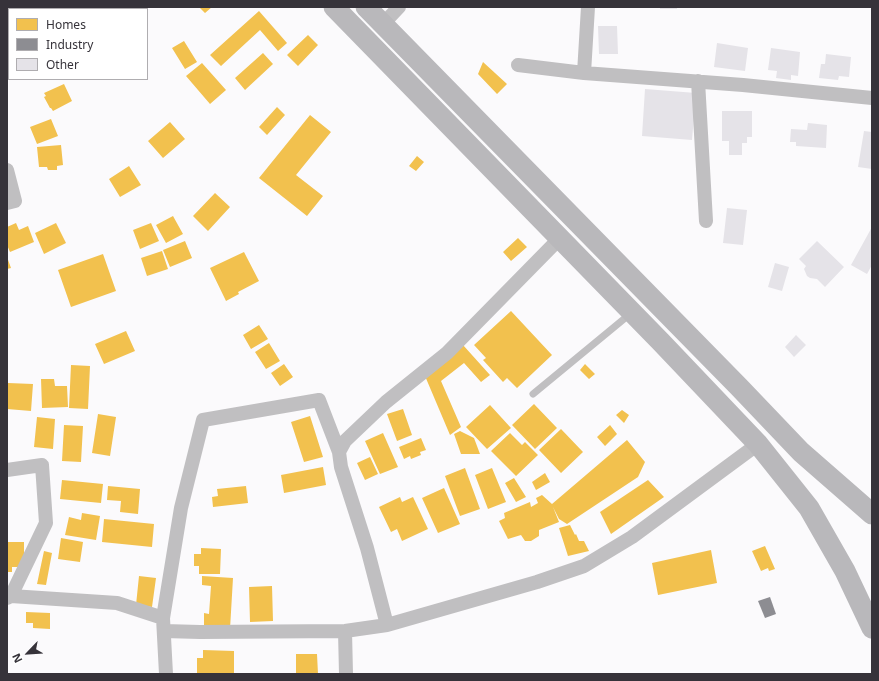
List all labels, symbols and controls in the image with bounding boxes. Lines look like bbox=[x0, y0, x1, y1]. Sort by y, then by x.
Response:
legend bbox=[8, 8, 148, 80]
text: Homes bbox=[46, 16, 86, 33]
text: Industry bbox=[46, 36, 93, 53]
text: Other bbox=[46, 56, 79, 73]
north arrow bbox=[8, 633, 48, 673]
text: N bbox=[8, 651, 25, 666]

